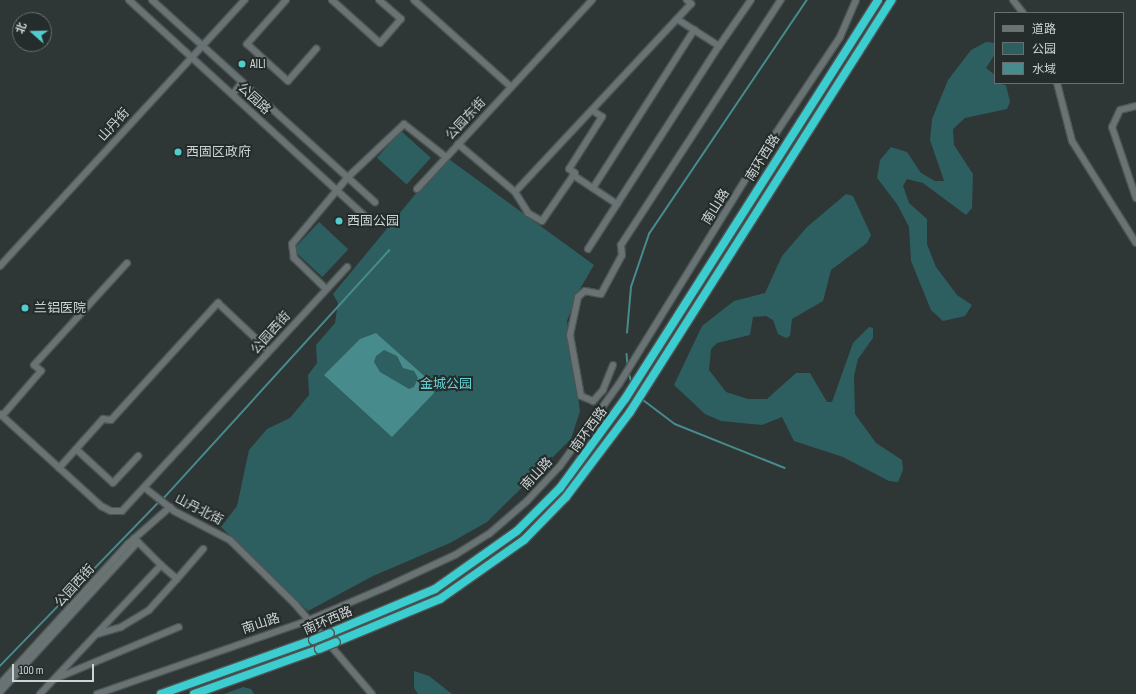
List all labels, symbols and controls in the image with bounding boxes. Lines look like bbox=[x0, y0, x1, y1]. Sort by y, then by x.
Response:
north arrow bbox=[12, 12, 52, 52]
legend bbox=[994, 12, 1124, 84]
text: 北 bbox=[13, 21, 29, 35]
text: 道路 bbox=[1032, 22, 1056, 37]
text: 公园 bbox=[1032, 42, 1056, 57]
place label: AILI bbox=[250, 56, 266, 72]
marker: AILI bbox=[237, 59, 247, 69]
text: 水域 bbox=[1032, 62, 1056, 77]
street label: 公园路 bbox=[234, 80, 274, 118]
street label: 公园东街 bbox=[443, 95, 489, 143]
street label: 山丹街 bbox=[95, 105, 133, 145]
street label: 南环西路 bbox=[743, 132, 783, 184]
place label: 西固区政府 bbox=[186, 144, 251, 160]
marker: 西固区政府 bbox=[173, 147, 183, 157]
street label: 南山路 bbox=[699, 186, 733, 228]
place label: 西固公园 bbox=[347, 213, 399, 229]
marker: 西固公园 bbox=[334, 216, 344, 226]
place label: 兰铝医院 bbox=[34, 300, 86, 316]
marker: 兰铝医院 bbox=[19, 302, 31, 314]
street label: 公园西街 bbox=[248, 308, 294, 358]
park label: 金城公园 bbox=[420, 376, 472, 392]
street label: 南环西路 bbox=[567, 404, 611, 456]
street label: 南山路 bbox=[518, 454, 556, 494]
street label: 山丹北街 bbox=[172, 491, 226, 529]
street label: 公园西街 bbox=[52, 561, 98, 611]
street label: 南环西路 bbox=[301, 604, 355, 638]
street label: 南山路 bbox=[240, 611, 282, 637]
scale bar bbox=[14, 656, 96, 682]
text: 100 m bbox=[19, 663, 44, 678]

